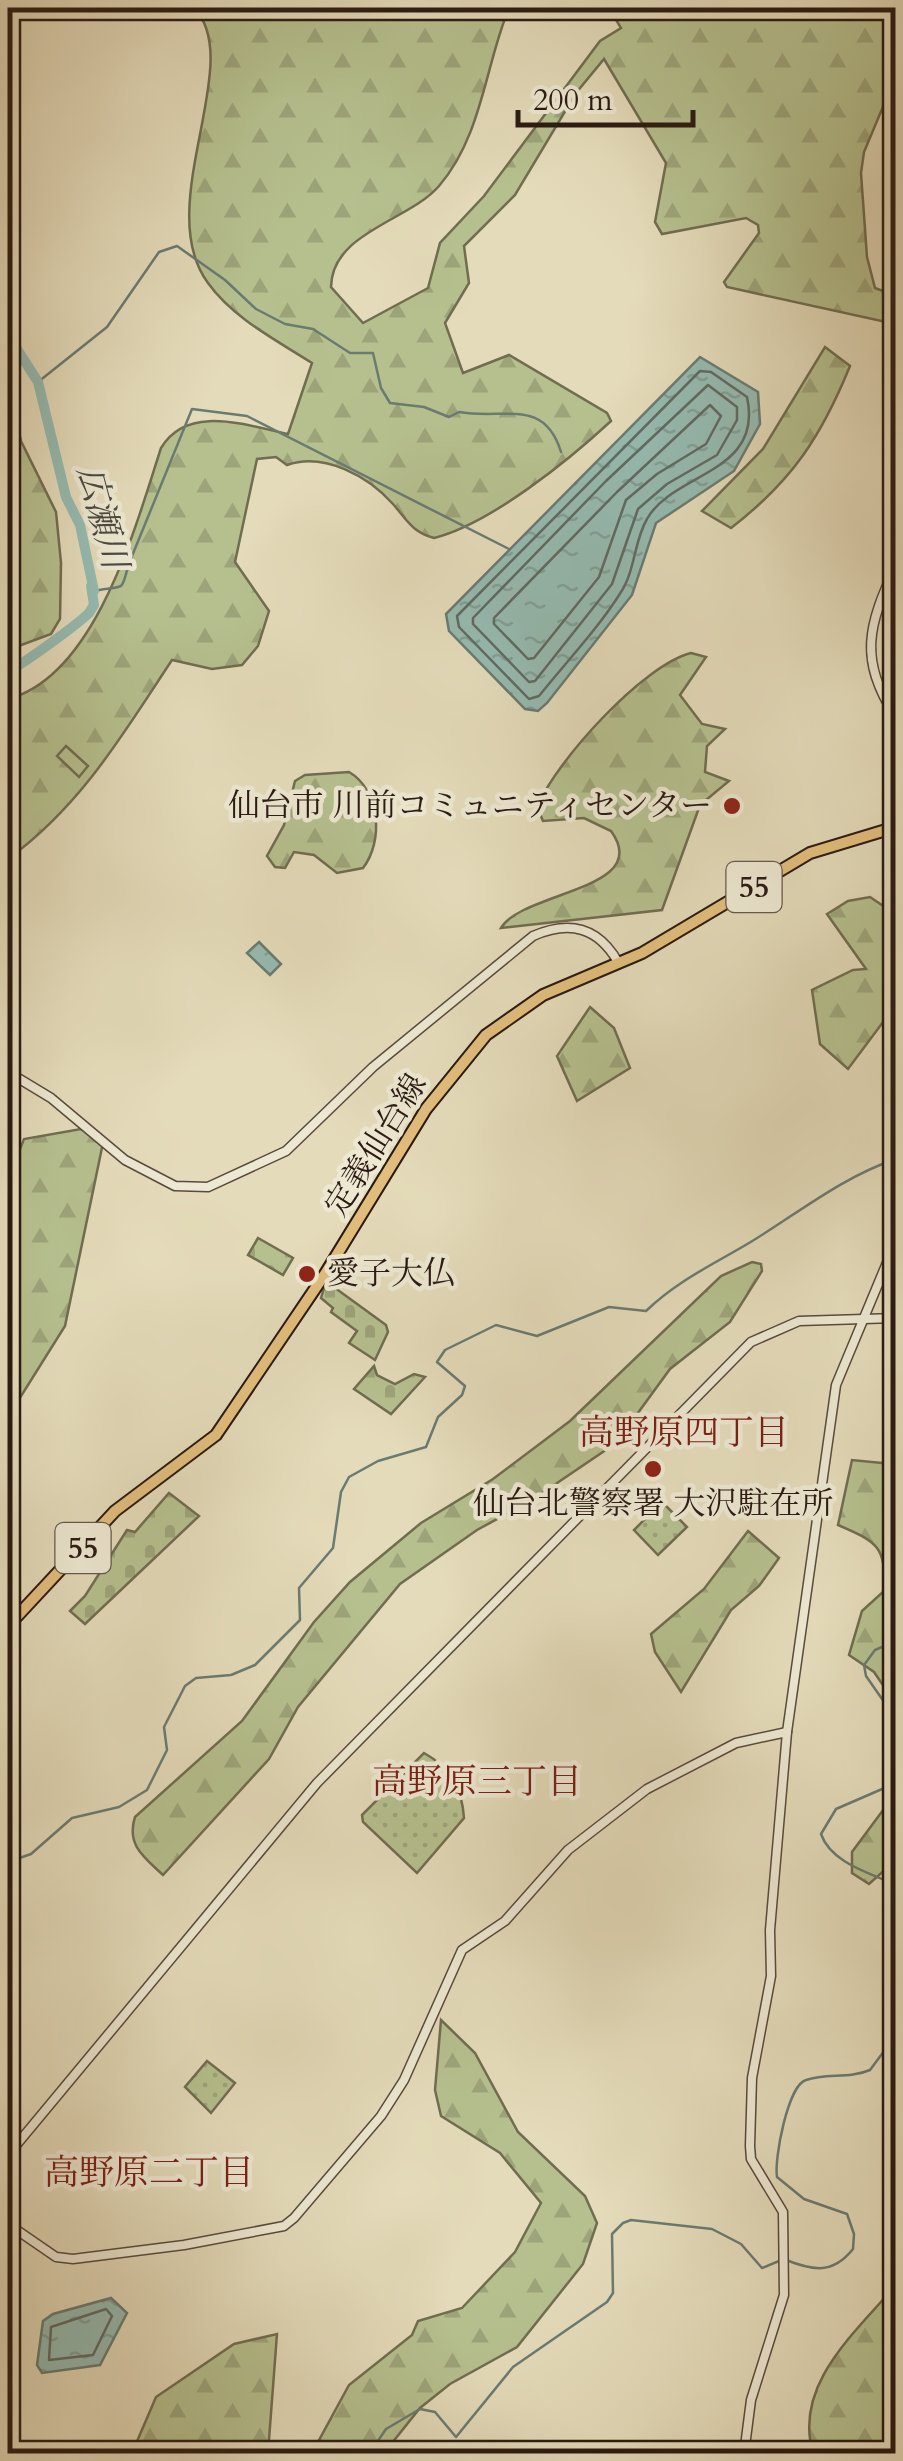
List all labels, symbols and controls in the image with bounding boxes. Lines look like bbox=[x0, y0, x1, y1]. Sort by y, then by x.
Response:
scale bar bbox=[518, 65, 693, 127]
text: 200 m bbox=[533, 80, 613, 121]
water label: 広瀬川 bbox=[65, 460, 140, 578]
place label: 仙台市 川前コミュニティセンター bbox=[228, 784, 712, 828]
marker: 仙台市 川前コミュニティセンター bbox=[721, 795, 743, 817]
road number: 55 bbox=[726, 862, 782, 912]
street label: 定義仙台線 bbox=[315, 1065, 437, 1225]
place label: 愛子大仏 bbox=[327, 1252, 455, 1296]
marker: 愛子大仏 bbox=[296, 1263, 318, 1285]
district label: 高野原四丁目 bbox=[579, 1409, 789, 1457]
marker: 仙台北警察署 大沢駐在所 bbox=[642, 1458, 664, 1480]
place label: 仙台北警察署 大沢駐在所 bbox=[473, 1482, 833, 1526]
road number: 55 bbox=[56, 1523, 110, 1573]
district label: 高野原三丁目 bbox=[372, 1758, 582, 1806]
district label: 高野原二丁目 bbox=[44, 2149, 254, 2197]

